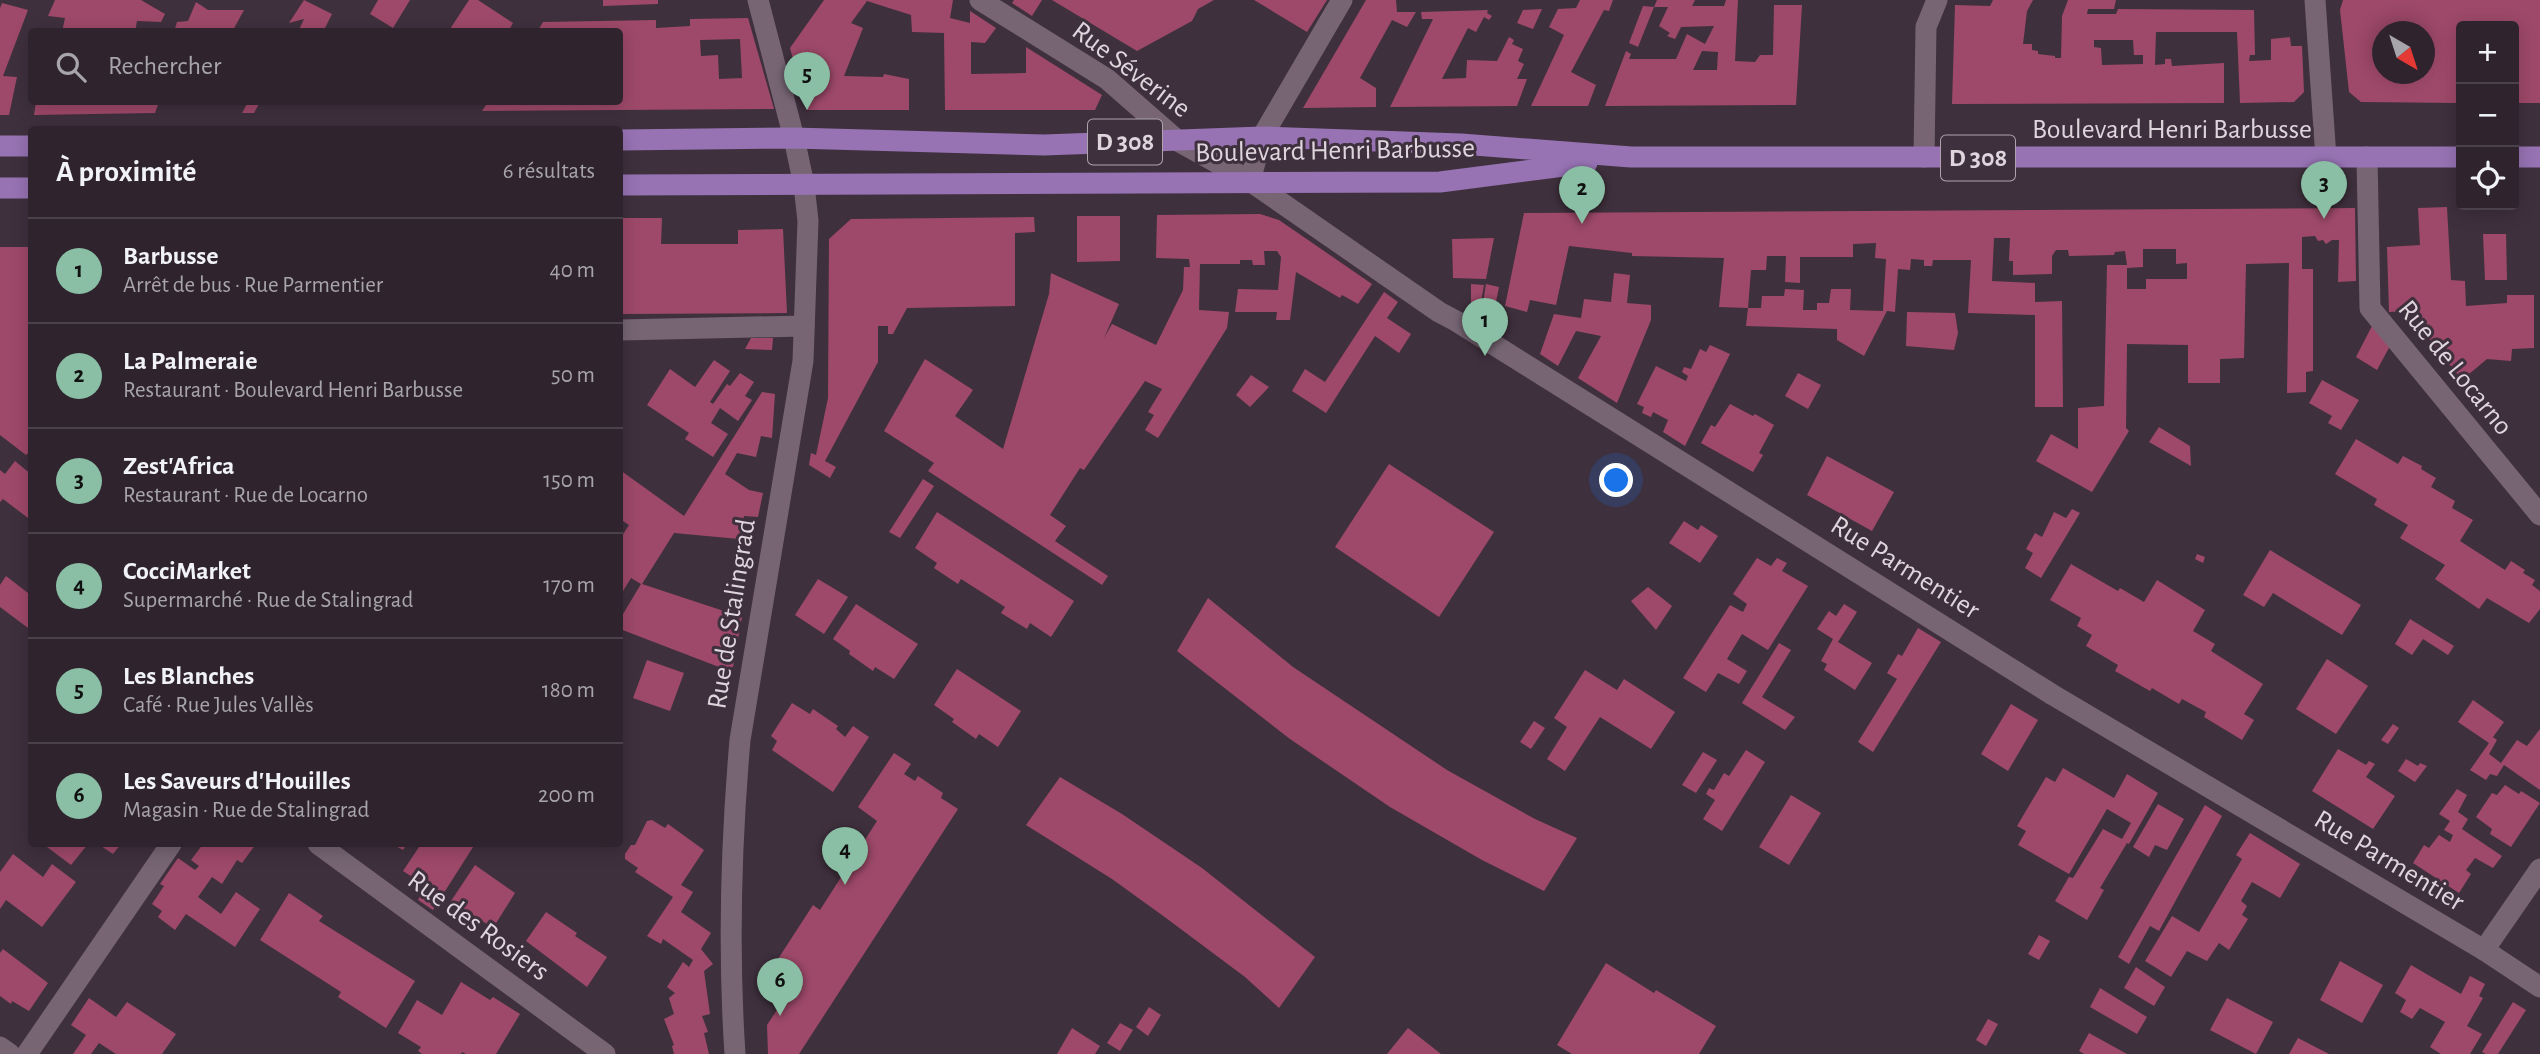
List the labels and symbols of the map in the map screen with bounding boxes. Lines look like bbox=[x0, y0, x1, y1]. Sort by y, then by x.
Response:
street label: Rue Séverine bbox=[1067, 17, 1195, 123]
north arrow bbox=[2372, 21, 2435, 84]
pin: 5 bbox=[784, 52, 830, 110]
street label: Boulevard Henri Barbusse bbox=[2032, 116, 2312, 144]
road number: D 308 bbox=[1088, 119, 1162, 164]
street label: Boulevard Henri Barbusse bbox=[1195, 135, 1475, 167]
road number: D 308 bbox=[1941, 136, 2015, 181]
pin: 3 bbox=[2301, 161, 2347, 219]
pin: 2 bbox=[1559, 166, 1605, 224]
street label: Rue de Locarno bbox=[2392, 295, 2518, 441]
pin: 1 bbox=[1462, 298, 1508, 356]
your location bbox=[1599, 463, 1633, 497]
street label: Rue Parmentier bbox=[1826, 511, 1984, 625]
street label: Rue de Stalingrad bbox=[703, 517, 761, 711]
street label: Rue Parmentier bbox=[2309, 805, 2469, 917]
pin: 4 bbox=[822, 827, 868, 885]
street label: Rue des Rosiers bbox=[402, 866, 554, 986]
pin: 6 bbox=[757, 958, 803, 1016]

